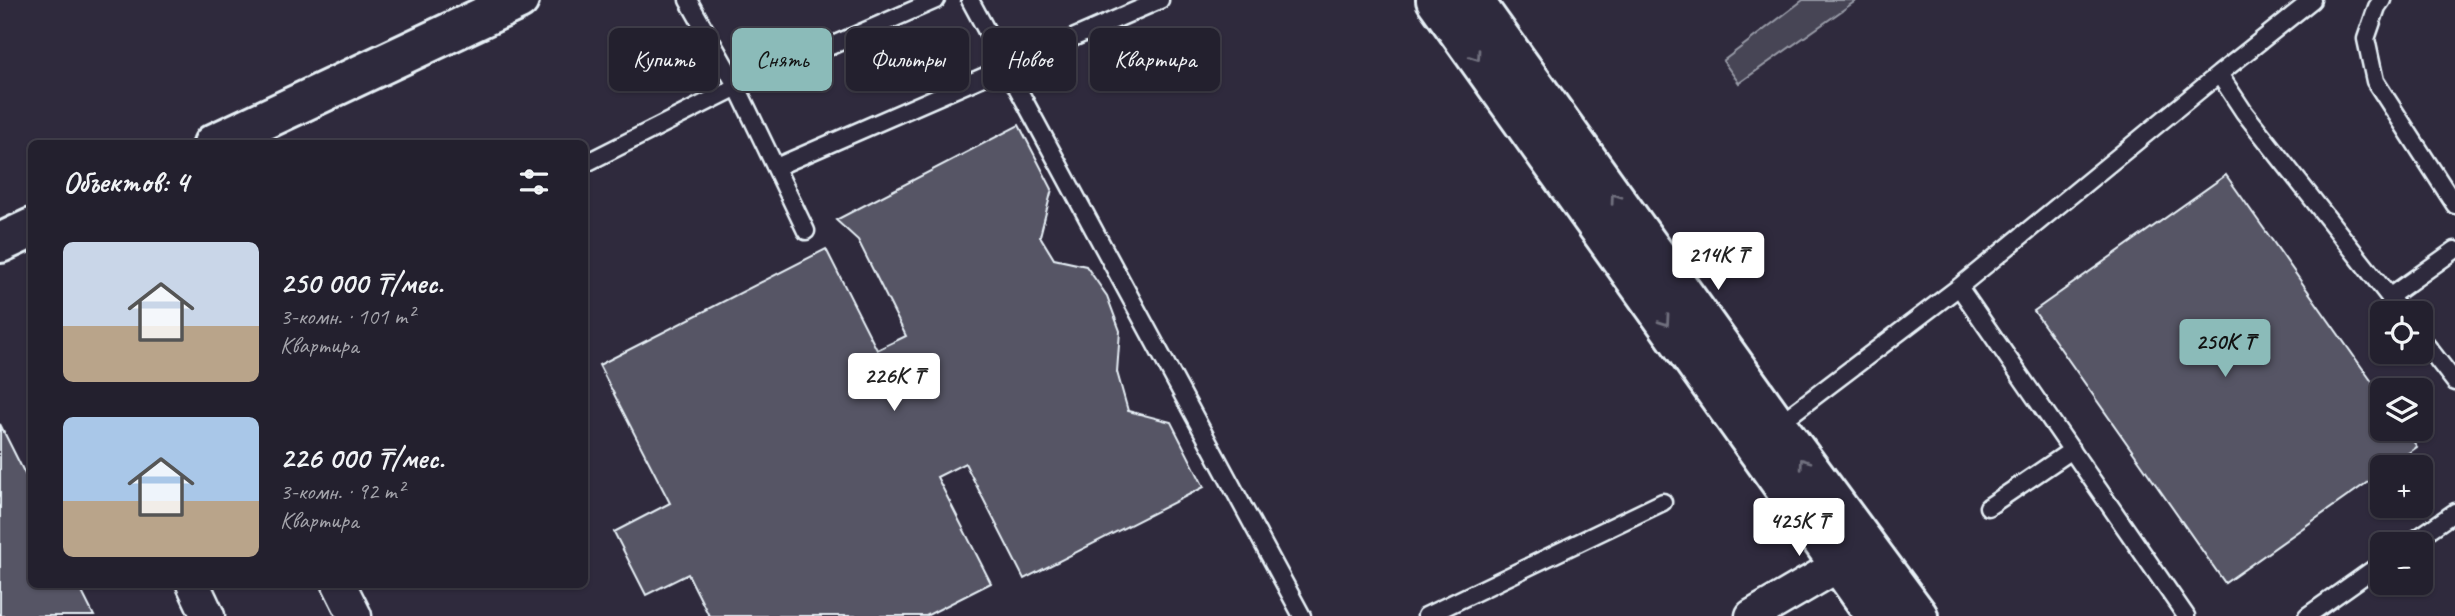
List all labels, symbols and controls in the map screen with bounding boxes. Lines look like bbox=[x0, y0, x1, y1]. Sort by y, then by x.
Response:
chip: Купить bbox=[609, 28, 718, 91]
chip: Снять bbox=[732, 28, 832, 91]
chip: Фильтры bbox=[846, 28, 969, 91]
chip: Новое bbox=[983, 28, 1076, 91]
chip: Квартира bbox=[1090, 28, 1220, 91]
one-way arrow bbox=[1468, 48, 1480, 61]
text: Объектов: 4 bbox=[63, 163, 188, 201]
icon: filters bbox=[515, 163, 553, 201]
one-way arrow bbox=[1611, 193, 1623, 206]
pin: 214K ₸ bbox=[1661, 232, 1775, 292]
text: 214K ₸ bbox=[1688, 240, 1748, 269]
text: 250 000 ₸/мес. bbox=[280, 264, 443, 302]
icon: home bbox=[119, 270, 203, 354]
map controls bbox=[2370, 301, 2433, 595]
button: locate bbox=[2370, 301, 2433, 364]
text: 3-комн. · 101 m² bbox=[280, 302, 414, 331]
one-way arrow bbox=[1657, 313, 1669, 326]
pin: 250K ₸ bbox=[2168, 320, 2282, 379]
text: 250K ₸ bbox=[2195, 327, 2255, 356]
text: Квартира bbox=[280, 331, 358, 360]
pin: 226K ₸ bbox=[837, 354, 951, 413]
text: 226K ₸ bbox=[864, 361, 924, 390]
button: layers bbox=[2370, 378, 2433, 441]
text: 226 000 ₸/мес. bbox=[280, 439, 444, 477]
icon: home bbox=[119, 445, 203, 529]
button: + bbox=[2370, 455, 2433, 518]
one-way arrow bbox=[1800, 458, 1812, 471]
text: 3-комн. · 92 m² bbox=[280, 477, 404, 506]
pin: 425K ₸ bbox=[1742, 498, 1856, 558]
text: Квартира bbox=[280, 506, 358, 535]
text: 425K ₸ bbox=[1769, 506, 1829, 535]
button: − bbox=[2370, 532, 2433, 595]

